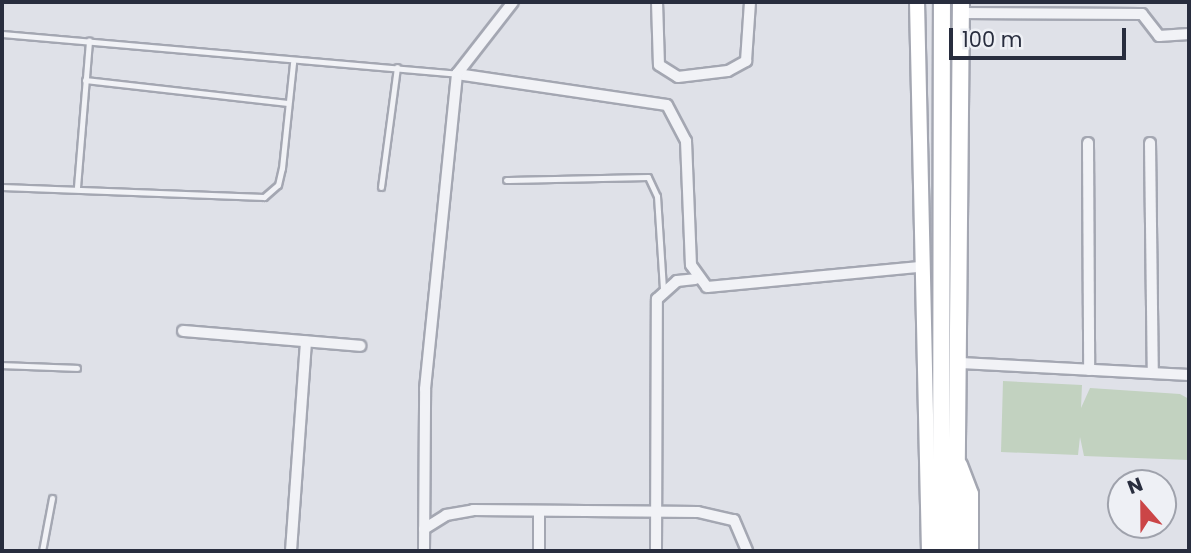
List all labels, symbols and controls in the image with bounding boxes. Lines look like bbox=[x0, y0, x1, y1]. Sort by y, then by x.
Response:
scale bar bbox=[953, 14, 1130, 58]
text: 100 m bbox=[962, 25, 1022, 54]
north arrow bbox=[1107, 469, 1177, 539]
text: N bbox=[1123, 471, 1147, 501]

